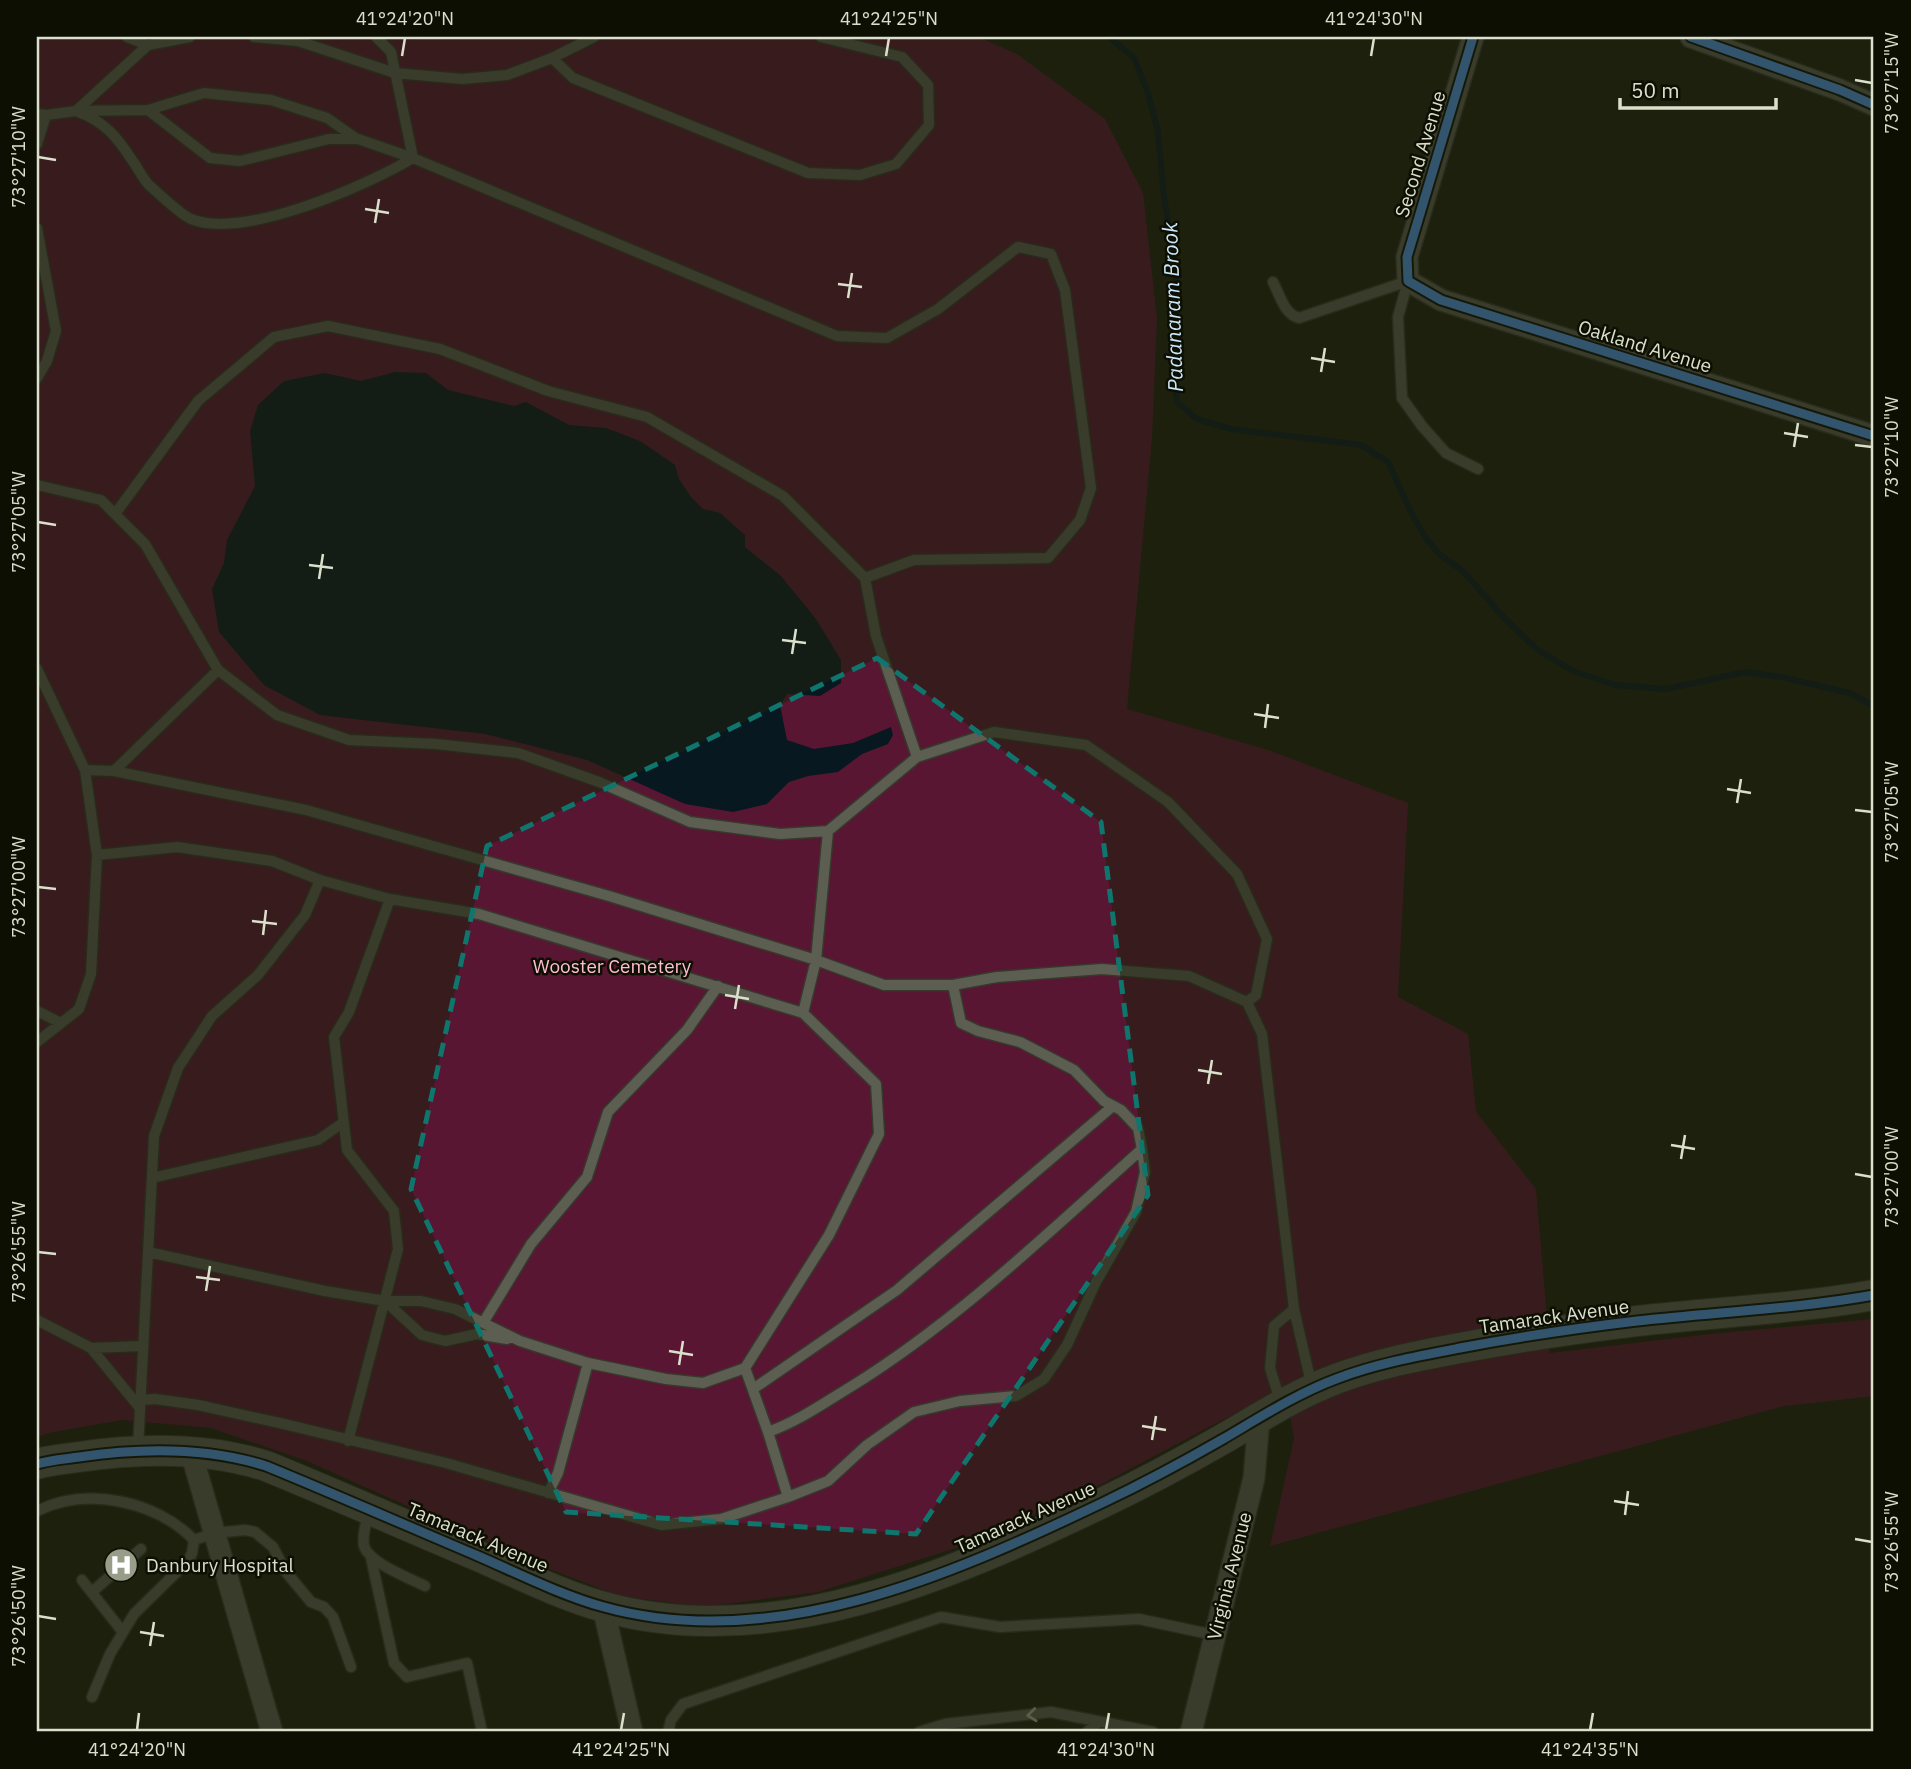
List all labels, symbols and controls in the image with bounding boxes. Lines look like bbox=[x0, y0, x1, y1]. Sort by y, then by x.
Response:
text: 41°24'20"N bbox=[356, 7, 454, 30]
text: 41°24'25"N bbox=[840, 7, 938, 30]
text: 41°24'30"N bbox=[1325, 7, 1423, 30]
text: 73°27'15"W bbox=[1880, 32, 1903, 134]
scale bar bbox=[1620, 66, 1776, 110]
text: 50 m bbox=[1631, 76, 1680, 104]
street label: Second Avenue bbox=[1389, 88, 1451, 220]
text: 73°27'10"W bbox=[7, 106, 30, 208]
water label: Padanaram Brook bbox=[1155, 220, 1189, 392]
street label: Oakland Avenue bbox=[1575, 314, 1715, 378]
text: 73°27'10"W bbox=[1880, 396, 1903, 498]
text: 73°27'05"W bbox=[7, 471, 30, 573]
text: 73°27'05"W bbox=[1880, 761, 1903, 863]
text: 73°27'00"W bbox=[7, 836, 30, 938]
park label: Wooster Cemetery bbox=[533, 954, 692, 978]
text: 73°27'00"W bbox=[1880, 1126, 1903, 1228]
text: 73°26'55"W bbox=[7, 1201, 30, 1303]
street label: Tamarack Avenue bbox=[1478, 1294, 1630, 1338]
street label: Tamarack Avenue bbox=[951, 1475, 1099, 1559]
text: 73°26'55"W bbox=[1880, 1491, 1903, 1593]
street label: Tamarack Avenue bbox=[404, 1496, 552, 1578]
street label: Virginia Avenue bbox=[1201, 1509, 1257, 1643]
hospital icon: Danbury Hospital bbox=[102, 1546, 140, 1584]
place label: Danbury Hospital bbox=[146, 1553, 294, 1577]
text: 73°26'50"W bbox=[7, 1565, 30, 1667]
one-way arrow bbox=[1026, 1707, 1038, 1722]
text: 41°24'20"N bbox=[88, 1738, 186, 1761]
text: 41°24'25"N bbox=[572, 1738, 670, 1761]
text: 41°24'30"N bbox=[1057, 1738, 1155, 1761]
text: 41°24'35"N bbox=[1541, 1738, 1639, 1761]

